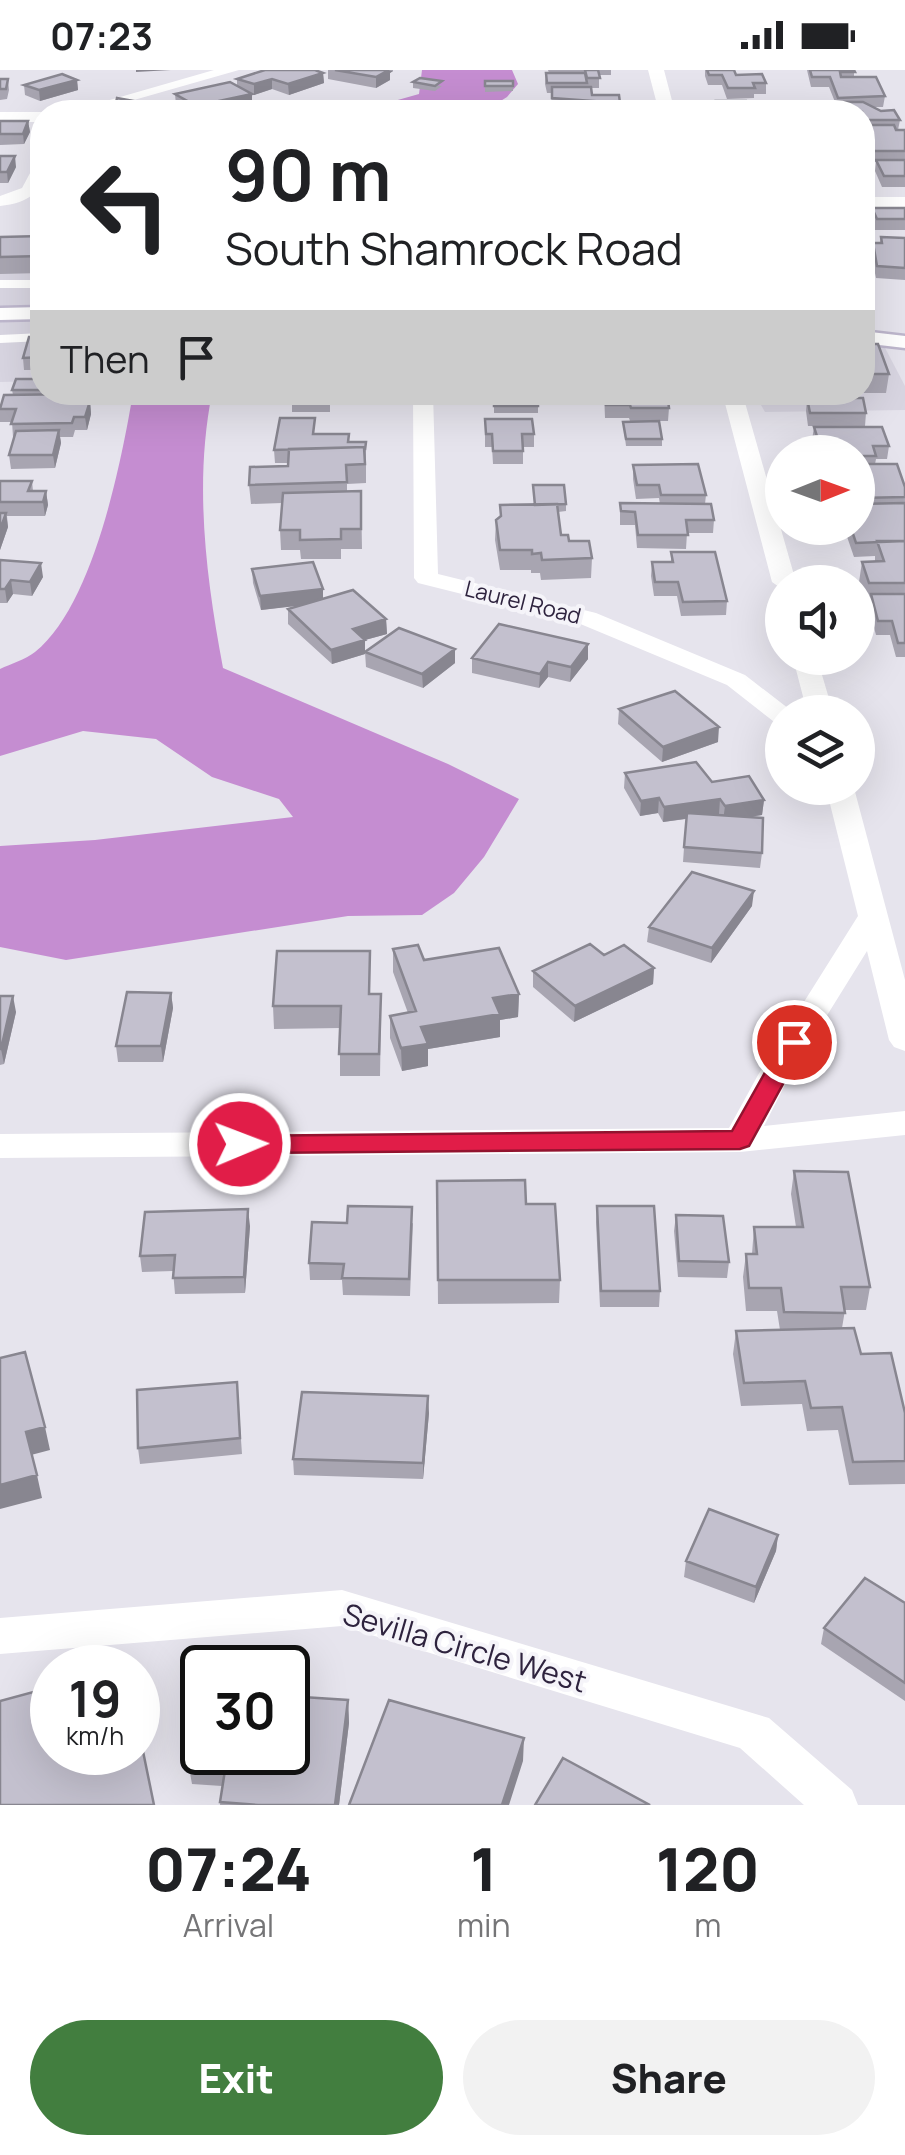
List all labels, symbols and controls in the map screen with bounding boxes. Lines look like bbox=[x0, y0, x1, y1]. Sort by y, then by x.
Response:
text: 07:23 bbox=[50, 9, 153, 61]
text: 90 m bbox=[225, 126, 392, 222]
icon: left bbox=[60, 140, 190, 270]
text: South Shamrock Road bbox=[225, 217, 683, 279]
icon: arrive bbox=[169, 330, 224, 385]
text: Then bbox=[60, 332, 149, 384]
north arrow bbox=[765, 435, 875, 545]
map controls bbox=[765, 435, 875, 805]
button: sound bbox=[765, 565, 875, 675]
street label: Laurel Road bbox=[462, 573, 584, 631]
button: layers bbox=[765, 695, 875, 805]
pin bbox=[752, 1000, 837, 1085]
icon: arrive bbox=[767, 1015, 822, 1070]
position arrow bbox=[188, 1092, 292, 1196]
street label: Sevilla Circle West bbox=[338, 1593, 592, 1701]
speed limit sign: 30 bbox=[180, 1645, 310, 1775]
text: 19 bbox=[69, 1664, 121, 1732]
text: km/h bbox=[66, 1718, 124, 1753]
text: 07:24 bbox=[145, 1827, 312, 1909]
text: 1 bbox=[470, 1827, 497, 1909]
text: 120 bbox=[656, 1827, 760, 1909]
text: Arrival bbox=[183, 1903, 274, 1947]
text: min bbox=[457, 1903, 511, 1947]
text: m bbox=[694, 1903, 721, 1947]
button: Exit bbox=[30, 2020, 443, 2135]
button: Share bbox=[463, 2020, 875, 2135]

